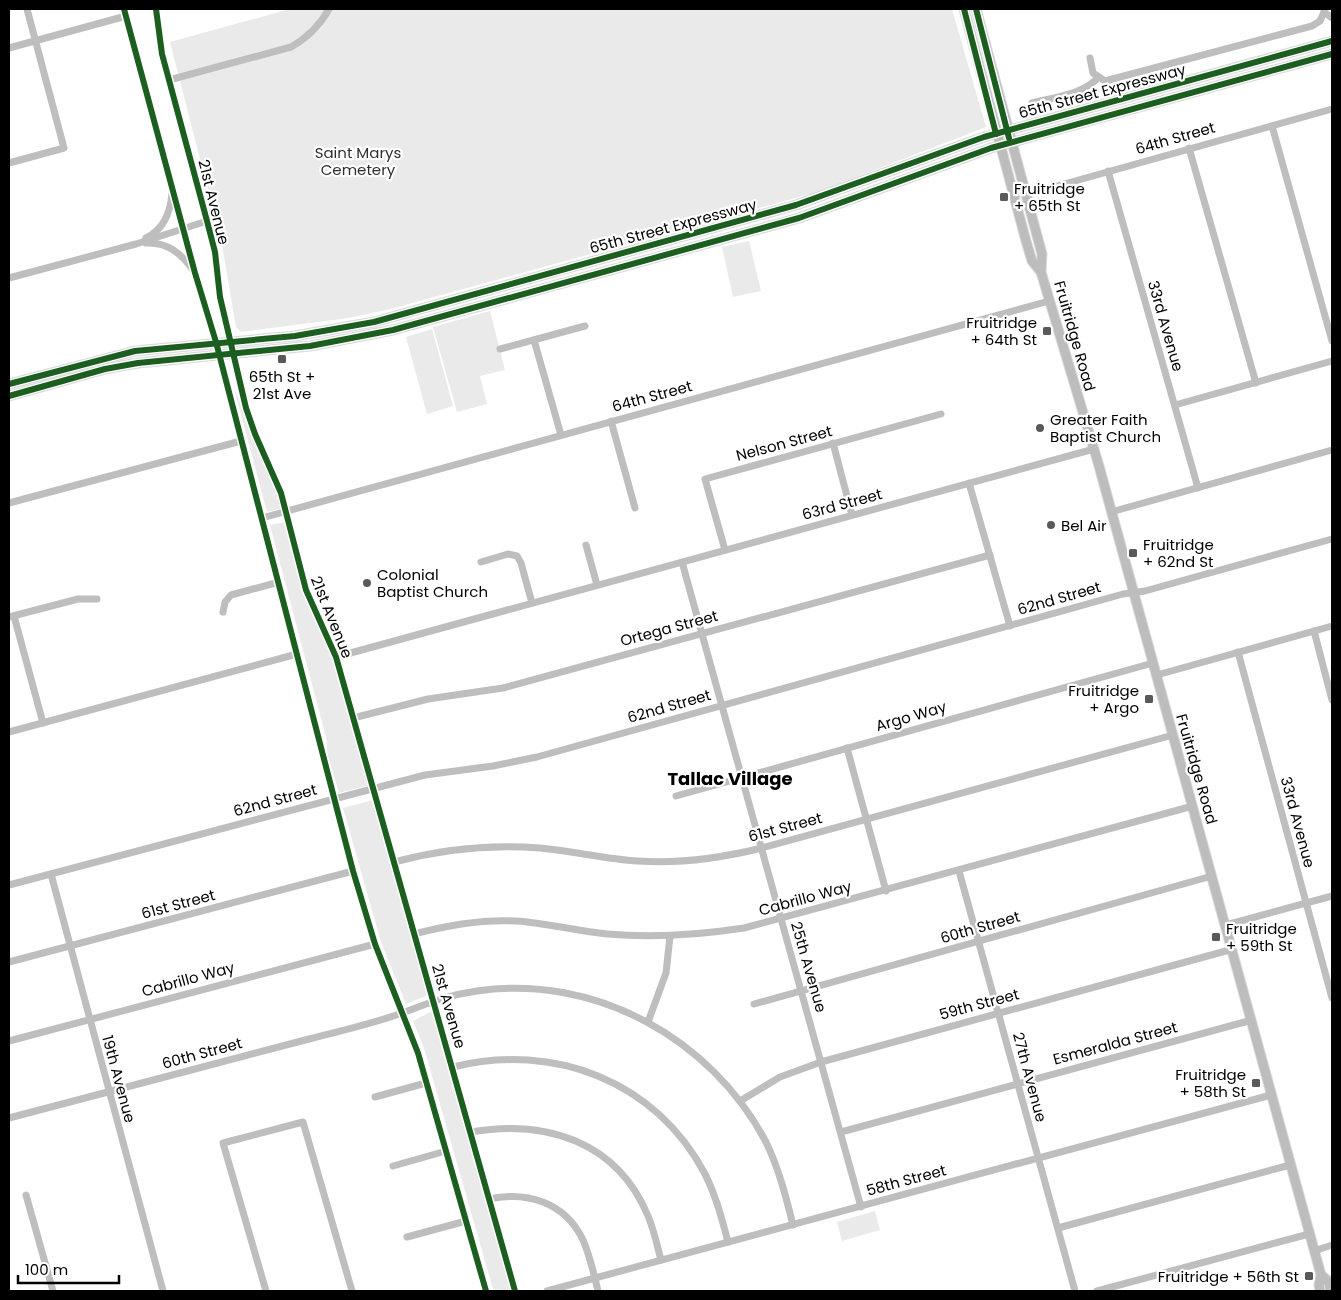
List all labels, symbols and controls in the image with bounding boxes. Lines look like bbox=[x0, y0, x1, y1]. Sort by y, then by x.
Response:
street label: 65th Street Expressway bbox=[1016, 58, 1189, 123]
street label: 64th Street bbox=[1133, 117, 1217, 159]
park label: Saint Marys Cemetery bbox=[315, 142, 401, 180]
street label: 21st Avenue bbox=[193, 157, 235, 247]
place label: Fruitridge + 65th St bbox=[1014, 178, 1085, 216]
marker: Fruitridge + 65th St bbox=[998, 191, 1010, 203]
street label: 65th Street Expressway bbox=[587, 193, 760, 258]
street label: Fruitridge Road bbox=[1049, 278, 1101, 394]
street label: 33rd Avenue bbox=[1143, 278, 1189, 374]
place label: Fruitridge + 64th St bbox=[966, 312, 1037, 350]
marker: Fruitridge + 64th St bbox=[1041, 325, 1053, 337]
marker: 65th St + 21st Ave bbox=[276, 353, 288, 365]
place label: 65th St + 21st Ave bbox=[249, 366, 315, 404]
street label: 64th Street bbox=[610, 375, 694, 417]
place label: Greater Faith Baptist Church bbox=[1050, 409, 1161, 447]
street label: Nelson Street bbox=[734, 420, 834, 466]
marker: Greater Faith Baptist Church bbox=[1034, 422, 1046, 434]
street label: 63rd Street bbox=[800, 483, 884, 525]
place label: Bel Air bbox=[1061, 515, 1107, 536]
marker: Bel Air bbox=[1045, 519, 1057, 531]
place label: Fruitridge + 62nd St bbox=[1143, 534, 1214, 572]
marker: Fruitridge + 62nd St bbox=[1127, 547, 1139, 559]
place label: Colonial Baptist Church bbox=[377, 564, 488, 602]
street label: 21st Avenue bbox=[306, 573, 358, 661]
street label: 62nd Street bbox=[1015, 576, 1103, 620]
marker: Colonial Baptist Church bbox=[361, 577, 373, 589]
street label: Ortega Street bbox=[618, 605, 720, 651]
place label: Fruitridge + Argo bbox=[1068, 680, 1139, 718]
street label: 62nd Street bbox=[625, 684, 713, 728]
marker: Fruitridge + Argo bbox=[1143, 693, 1155, 705]
street label: Argo Way bbox=[873, 696, 949, 736]
street label: Fruitridge Road bbox=[1171, 711, 1223, 827]
district label: Tallac Village bbox=[667, 766, 793, 791]
street label: 33rd Avenue bbox=[1276, 774, 1320, 870]
street label: 62nd Street bbox=[231, 779, 319, 821]
street label: 61st Street bbox=[746, 807, 824, 847]
street label: Cabrillo Way bbox=[756, 875, 854, 920]
street label: 61st Street bbox=[139, 884, 217, 924]
street label: 60th Street bbox=[938, 906, 1022, 948]
place label: Fruitridge + 59th St bbox=[1226, 918, 1297, 956]
street label: 25th Avenue bbox=[786, 919, 832, 1015]
marker: Fruitridge + 59th St bbox=[1210, 931, 1222, 943]
street label: Cabrillo Way bbox=[139, 956, 237, 1001]
street label: 21st Avenue bbox=[427, 961, 471, 1051]
street label: 59th Street bbox=[937, 983, 1021, 1025]
street label: Esmeralda Street bbox=[1051, 1016, 1179, 1070]
street label: 27th Avenue bbox=[1008, 1030, 1052, 1124]
street label: 60th Street bbox=[160, 1032, 244, 1074]
street label: 19th Avenue bbox=[97, 1033, 141, 1125]
place label: Fruitridge + 58th St bbox=[1175, 1064, 1246, 1102]
marker: Fruitridge + 58th St bbox=[1250, 1077, 1262, 1089]
street label: 58th Street bbox=[864, 1159, 948, 1201]
scale bar bbox=[18, 1252, 119, 1284]
text: 100 m bbox=[25, 1259, 68, 1280]
place label: Fruitridge + 56th St bbox=[1158, 1266, 1299, 1287]
marker: Fruitridge + 56th St bbox=[1303, 1270, 1315, 1282]

